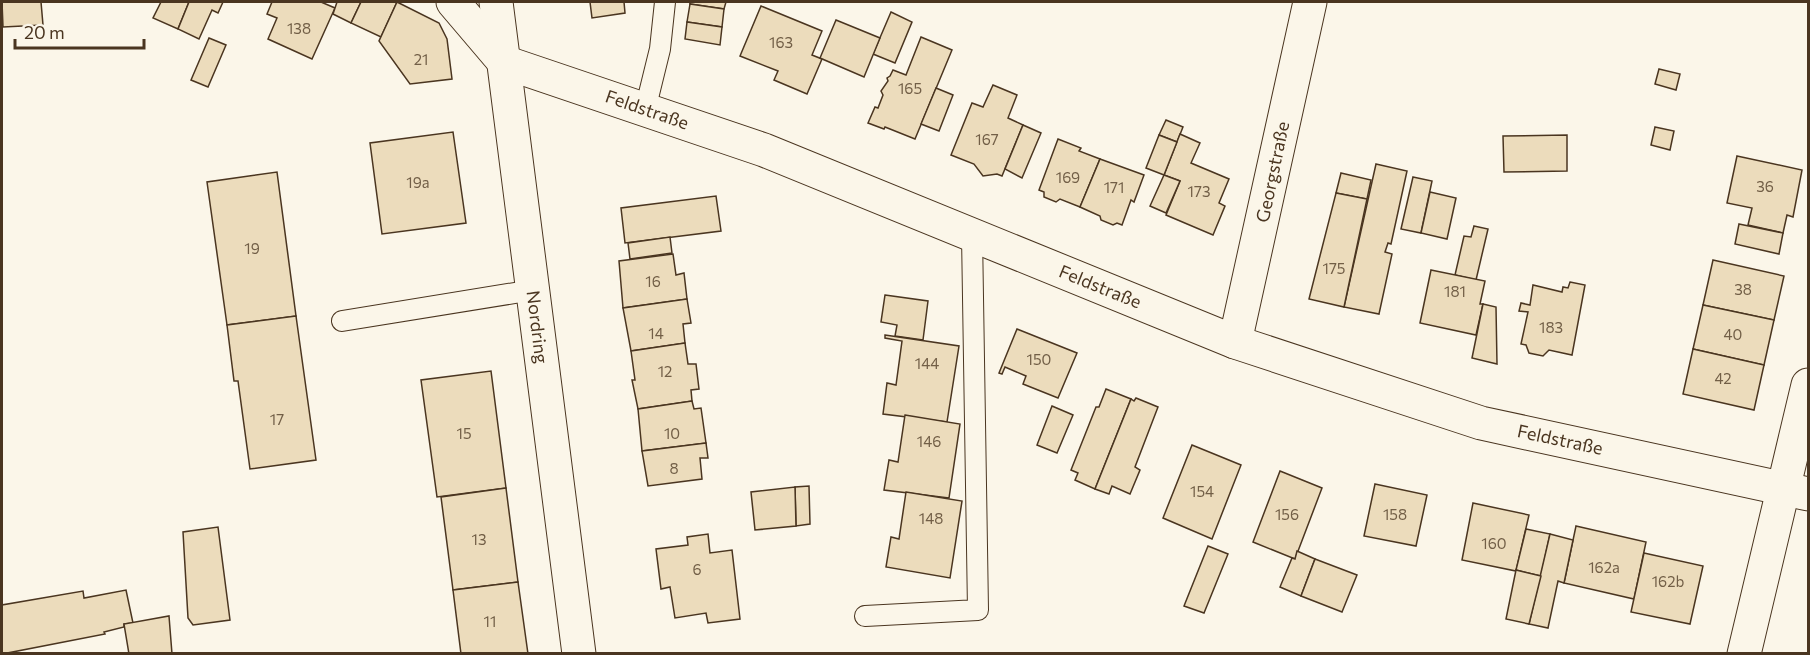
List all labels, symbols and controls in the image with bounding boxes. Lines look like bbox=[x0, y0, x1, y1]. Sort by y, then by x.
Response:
scale bar bbox=[15, 12, 144, 50]
house number: 138 bbox=[287, 19, 311, 37]
text: 20 m bbox=[24, 21, 65, 43]
house number: 163 bbox=[769, 33, 793, 51]
house number: 21 bbox=[414, 50, 428, 68]
house number: 165 bbox=[898, 79, 922, 97]
street label: Feldstraße bbox=[603, 85, 692, 134]
street label: Georgstraße bbox=[1251, 119, 1293, 224]
house number: 167 bbox=[975, 130, 999, 148]
house number: 169 bbox=[1056, 168, 1080, 186]
house number: 19a bbox=[406, 173, 430, 191]
house number: 36 bbox=[1756, 177, 1774, 195]
house number: 171 bbox=[1104, 178, 1124, 196]
house number: 173 bbox=[1188, 182, 1210, 200]
house number: 19 bbox=[244, 239, 260, 257]
house number: 175 bbox=[1323, 259, 1345, 277]
street label: Feldstraße bbox=[1056, 260, 1145, 313]
house number: 16 bbox=[645, 272, 661, 290]
house number: 38 bbox=[1734, 280, 1752, 298]
house number: 181 bbox=[1444, 282, 1466, 300]
street label: Nordring bbox=[523, 289, 553, 365]
house number: 183 bbox=[1539, 318, 1563, 336]
house number: 14 bbox=[648, 324, 664, 342]
house number: 40 bbox=[1724, 325, 1742, 343]
house number: 150 bbox=[1027, 350, 1051, 368]
house number: 144 bbox=[915, 354, 939, 372]
house number: 12 bbox=[658, 362, 672, 380]
house number: 42 bbox=[1714, 369, 1732, 387]
house number: 17 bbox=[270, 410, 284, 428]
street label: Feldstraße bbox=[1515, 419, 1605, 459]
house number: 15 bbox=[456, 424, 472, 442]
house number: 10 bbox=[664, 424, 680, 442]
house number: 146 bbox=[917, 432, 941, 450]
house number: 8 bbox=[669, 459, 679, 477]
house number: 154 bbox=[1190, 482, 1214, 500]
house number: 156 bbox=[1275, 505, 1299, 523]
house number: 158 bbox=[1383, 505, 1407, 523]
house number: 148 bbox=[919, 509, 943, 527]
house number: 13 bbox=[472, 530, 486, 548]
house number: 160 bbox=[1481, 534, 1507, 552]
house number: 162a bbox=[1588, 558, 1620, 576]
house number: 6 bbox=[692, 560, 702, 578]
house number: 162b bbox=[1652, 572, 1684, 590]
house number: 11 bbox=[484, 612, 496, 630]

